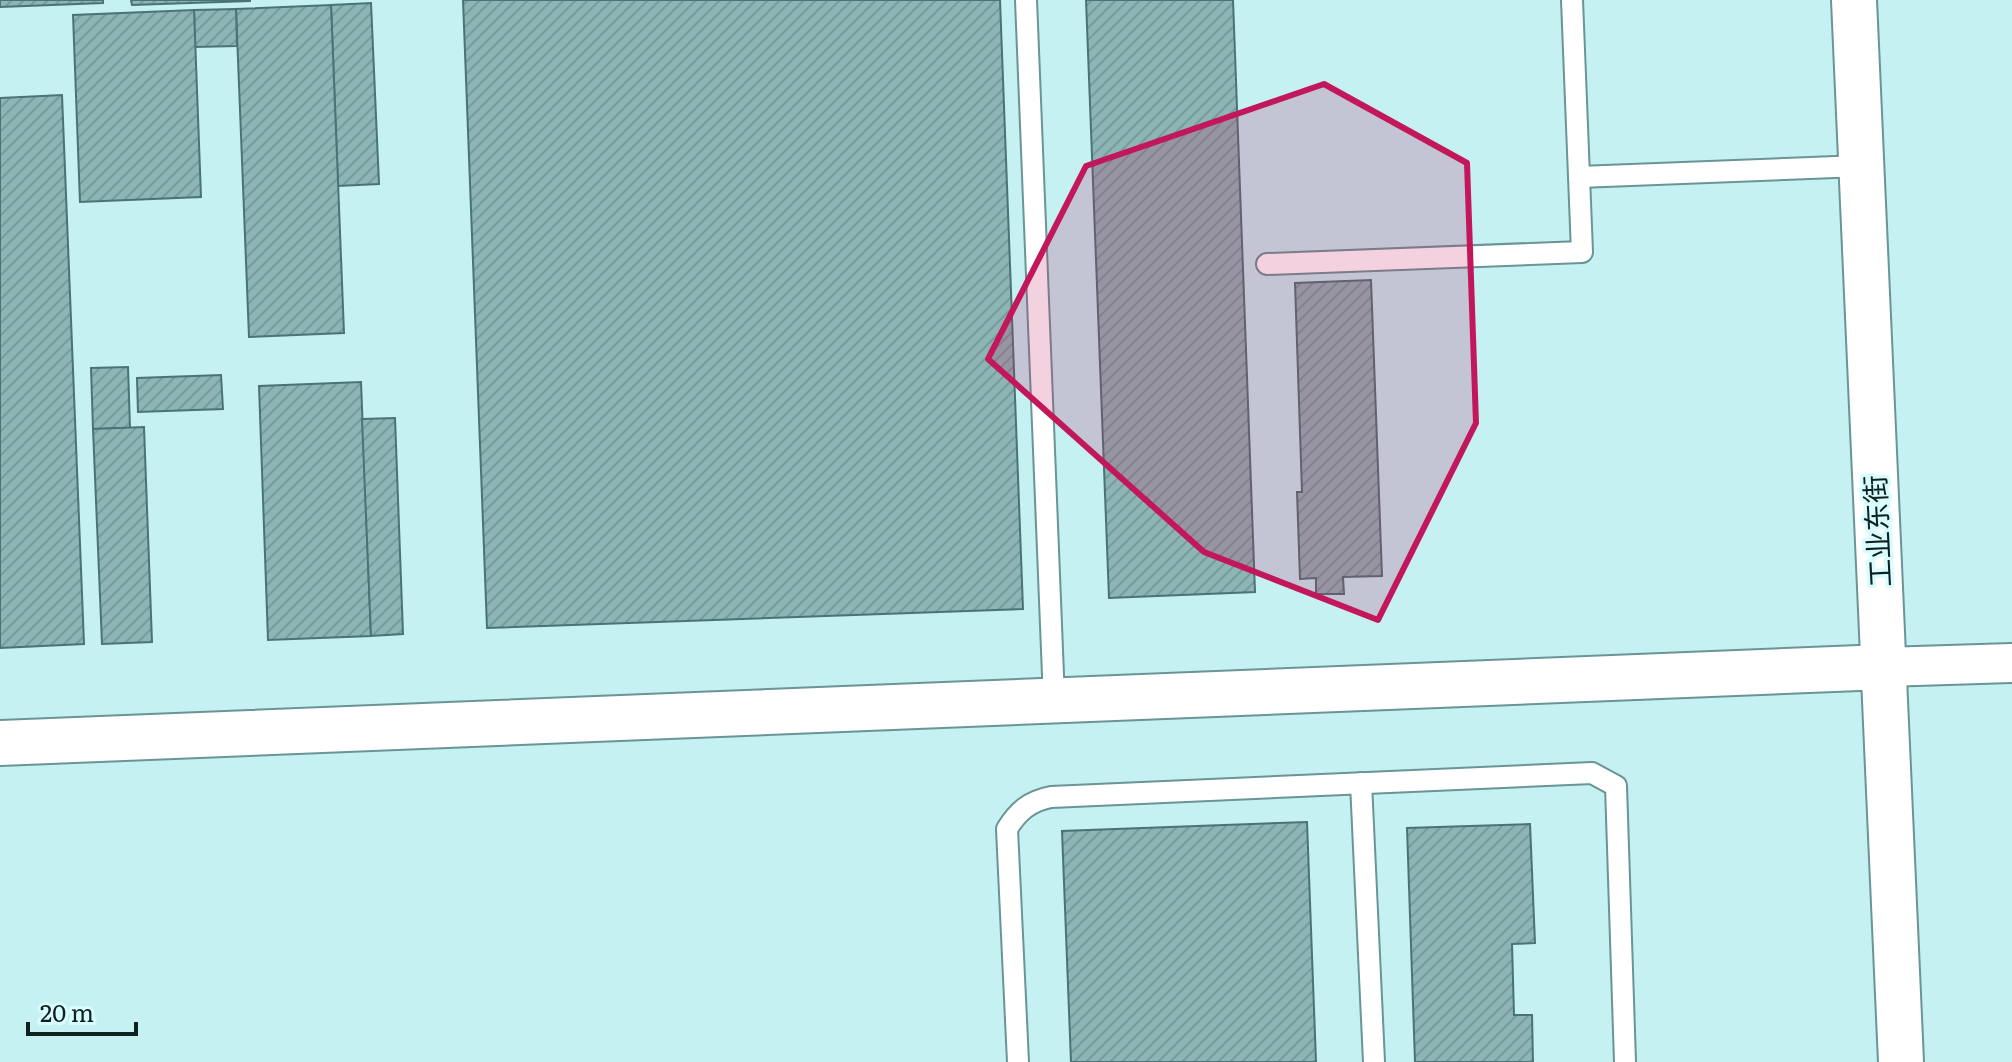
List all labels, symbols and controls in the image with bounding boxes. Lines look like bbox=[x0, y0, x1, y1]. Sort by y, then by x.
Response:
street label: 工业东街 bbox=[1852, 474, 1900, 588]
scale bar bbox=[28, 986, 136, 1036]
text: 20 m bbox=[40, 994, 94, 1029]

